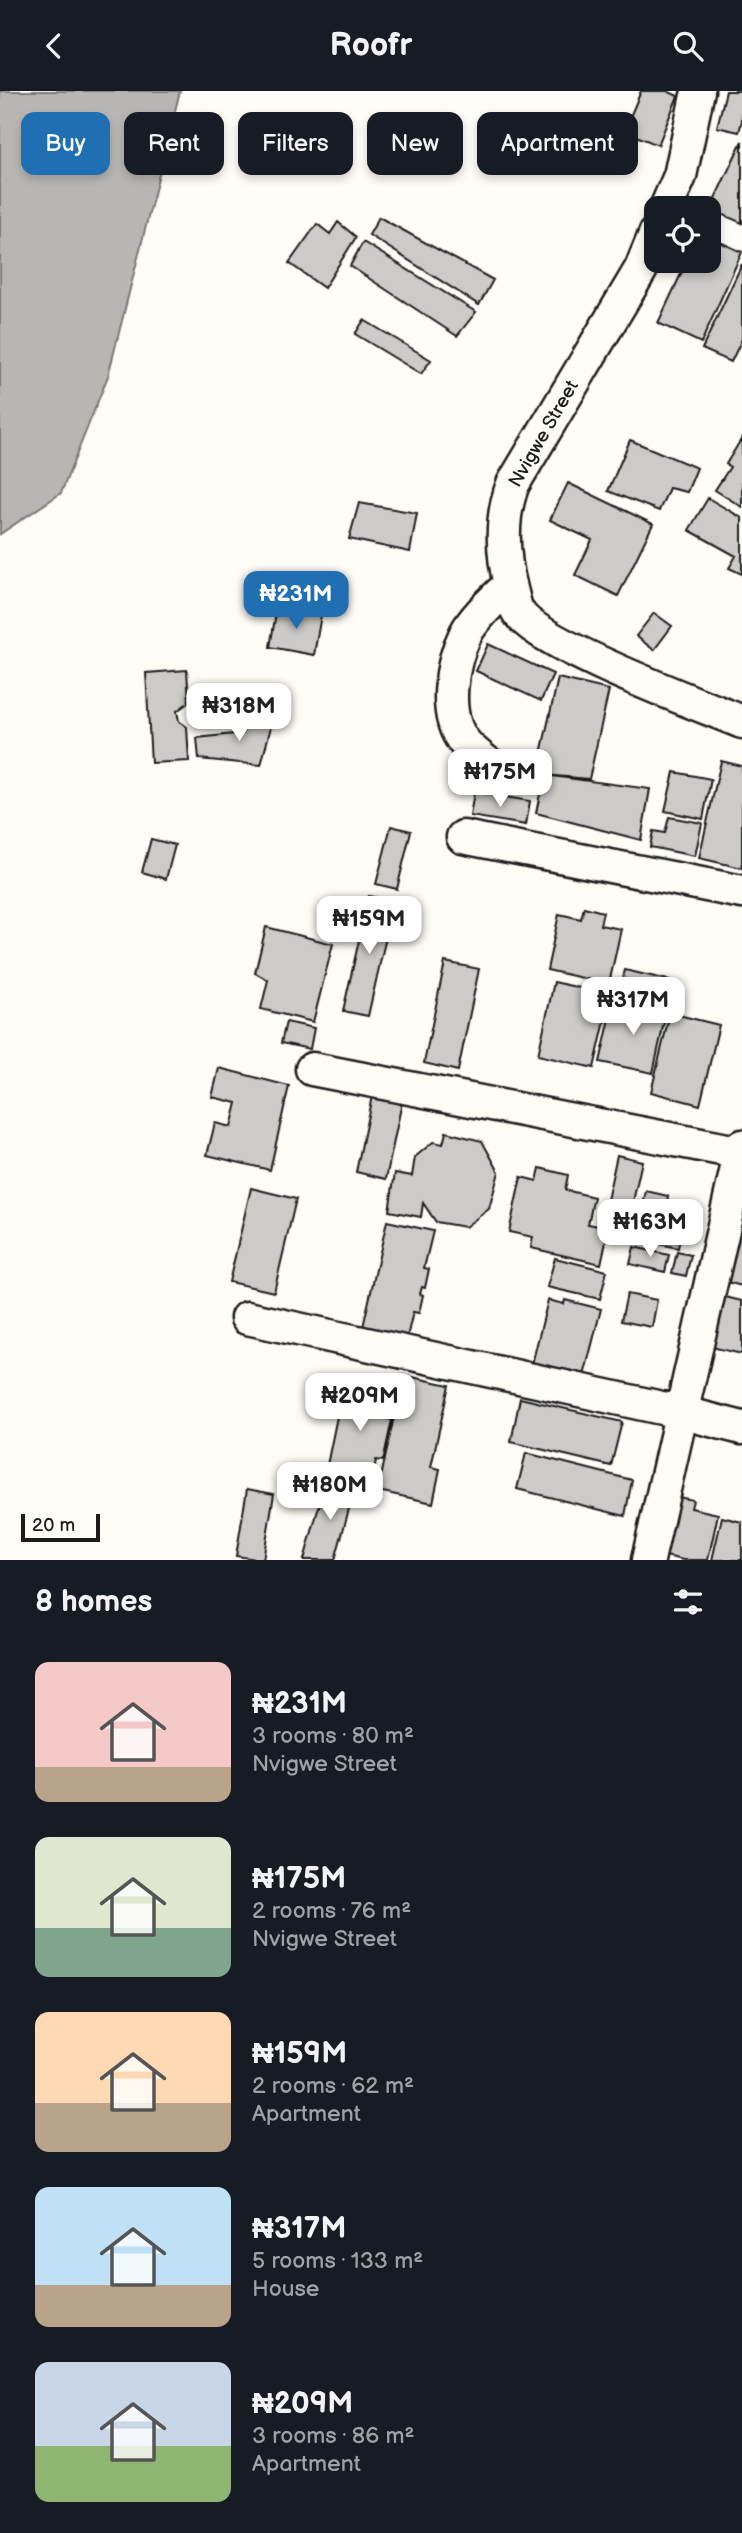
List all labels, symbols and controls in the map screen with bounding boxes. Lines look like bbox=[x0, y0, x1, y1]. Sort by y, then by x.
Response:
text: Roofr bbox=[330, 26, 412, 65]
icon: back bbox=[35, 27, 73, 65]
icon: search bbox=[669, 27, 707, 65]
chip: Buy bbox=[21, 112, 110, 175]
chip: Rent bbox=[124, 112, 224, 175]
chip: Filters bbox=[238, 112, 353, 175]
chip: New bbox=[367, 112, 463, 175]
chip: Apartment bbox=[477, 112, 638, 175]
map controls bbox=[644, 196, 721, 273]
button: locate bbox=[644, 196, 721, 273]
street label: Nvigwe Street bbox=[504, 376, 584, 492]
pin: ₦231M bbox=[247, 571, 345, 631]
text: ₦231M bbox=[260, 580, 332, 608]
pin: ₦318M bbox=[190, 683, 288, 743]
text: ₦318M bbox=[202, 692, 276, 720]
pin: ₦175M bbox=[451, 749, 549, 809]
text: ₦175M bbox=[464, 758, 536, 786]
pin: ₦159M bbox=[320, 897, 418, 956]
text: ₦159M bbox=[333, 905, 405, 933]
pin: ₦317M bbox=[584, 977, 682, 1037]
text: ₦317M bbox=[597, 986, 669, 1014]
pin: ₦163M bbox=[601, 1199, 699, 1259]
text: ₦163M bbox=[613, 1208, 687, 1236]
pin: ₦209M bbox=[311, 1373, 409, 1433]
text: ₦209M bbox=[321, 1382, 399, 1410]
pin: ₦180M bbox=[281, 1463, 379, 1522]
text: ₦180M bbox=[293, 1471, 367, 1499]
scale bar bbox=[21, 1511, 100, 1543]
text: 20 m bbox=[32, 1514, 75, 1537]
icon: filters bbox=[669, 1583, 707, 1621]
text: 8 homes bbox=[35, 1584, 152, 1620]
text: ₦231M bbox=[252, 1686, 347, 1722]
icon: home bbox=[91, 1690, 175, 1774]
text: 3 rooms · 80 m² bbox=[252, 1722, 414, 1750]
text: Nvigwe Street bbox=[252, 1750, 397, 1778]
text: ₦175M bbox=[252, 1861, 346, 1897]
icon: home bbox=[91, 1865, 175, 1949]
text: 2 rooms · 76 m² bbox=[252, 1897, 411, 1925]
text: Nvigwe Street bbox=[252, 1925, 397, 1953]
text: ₦159M bbox=[252, 2036, 347, 2072]
icon: home bbox=[91, 2040, 175, 2124]
text: 2 rooms · 62 m² bbox=[252, 2072, 414, 2100]
text: Apartment bbox=[252, 2100, 361, 2128]
text: ₦317M bbox=[252, 2211, 346, 2247]
icon: home bbox=[91, 2215, 175, 2299]
text: 5 rooms · 133 m² bbox=[252, 2247, 423, 2275]
text: House bbox=[252, 2275, 319, 2303]
text: ₦209M bbox=[252, 2386, 353, 2422]
icon: home bbox=[91, 2390, 175, 2474]
text: 3 rooms · 86 m² bbox=[252, 2422, 414, 2450]
text: Apartment bbox=[252, 2450, 361, 2478]

